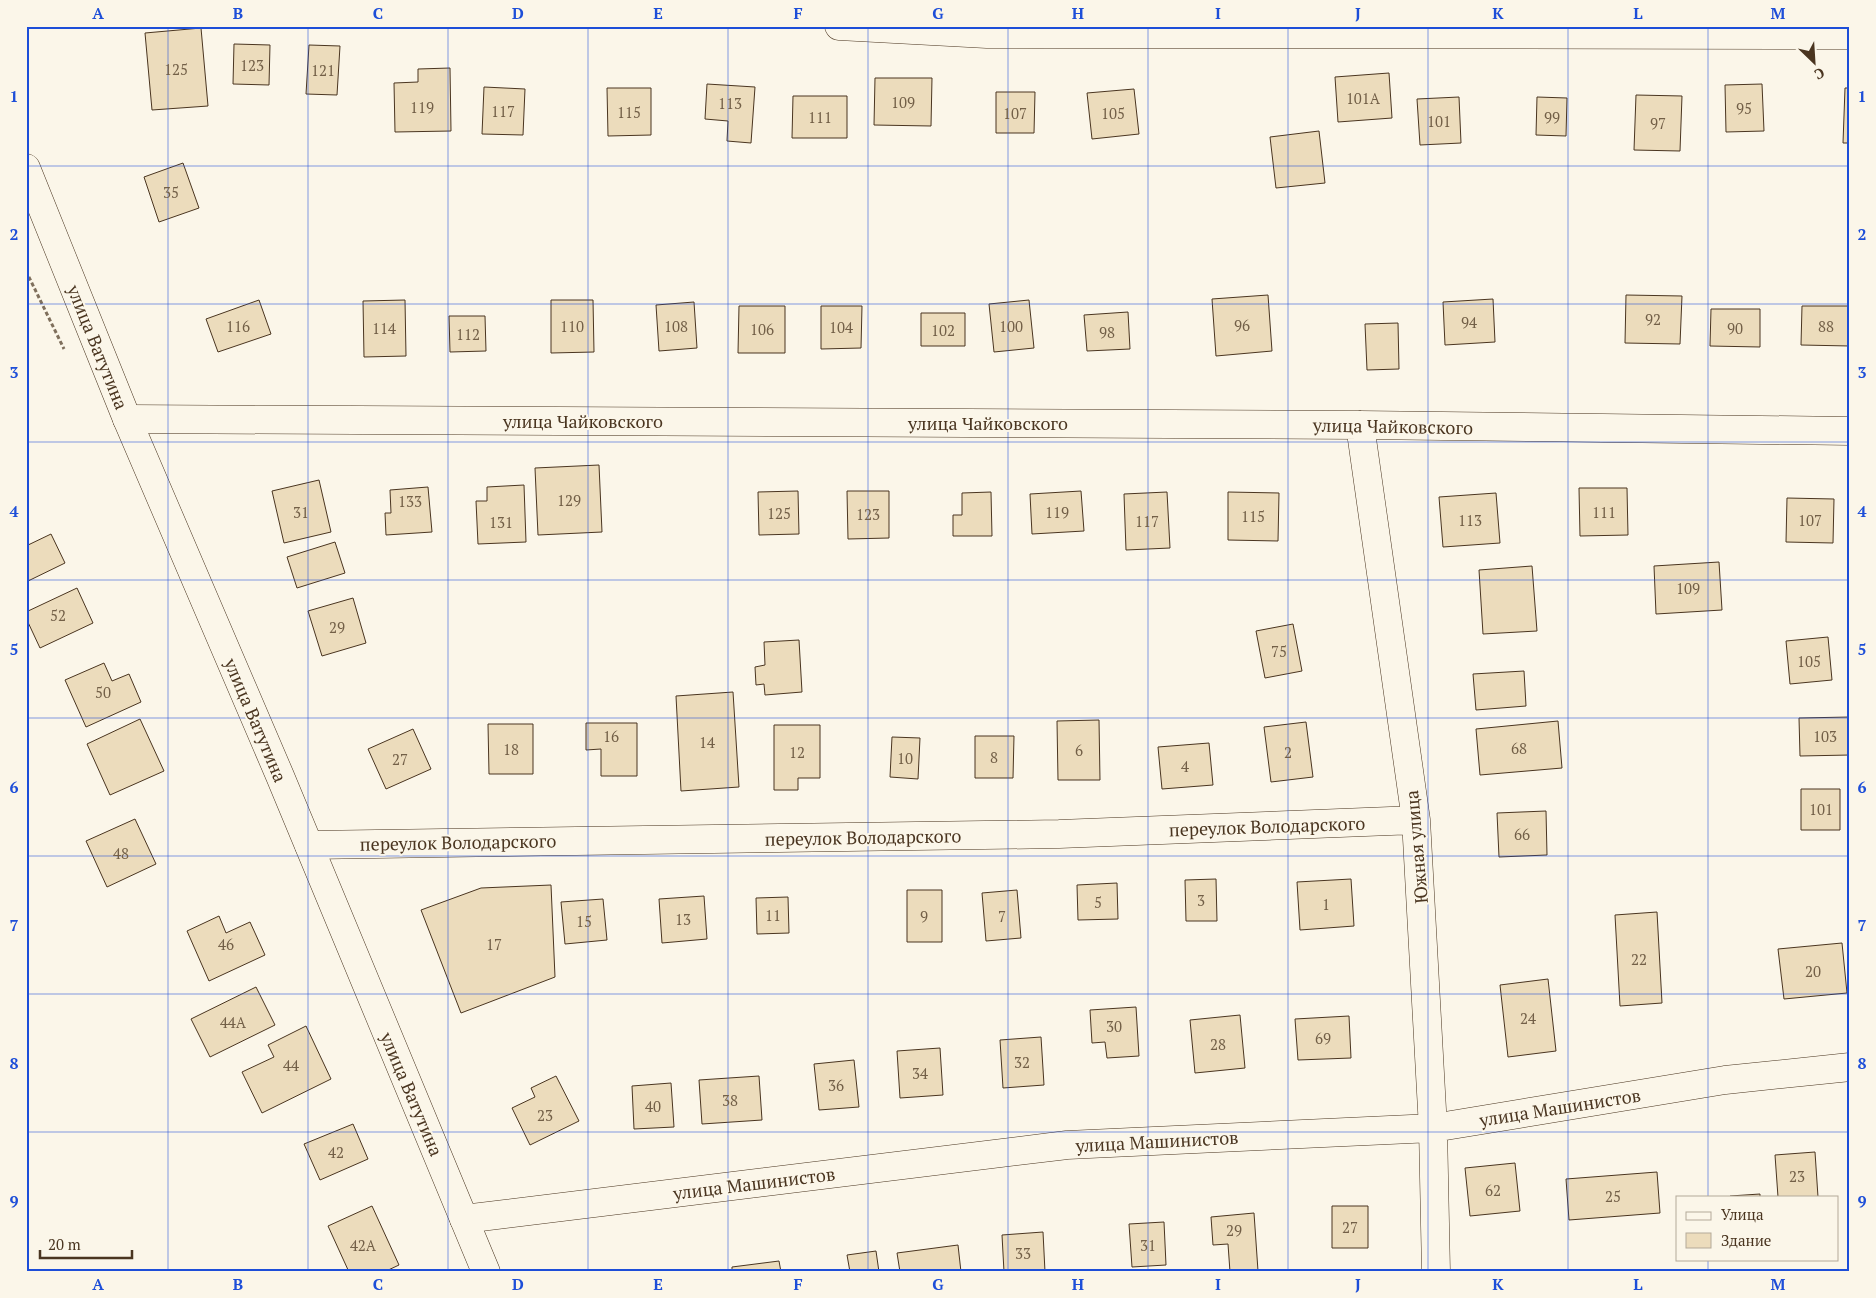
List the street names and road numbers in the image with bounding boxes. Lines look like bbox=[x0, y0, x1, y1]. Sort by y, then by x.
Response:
street label: улица Ватутина bbox=[62, 280, 134, 413]
street label: улица Чайковского bbox=[502, 409, 663, 433]
street label: улица Чайковского bbox=[907, 411, 1068, 435]
street label: улица Чайковского bbox=[1312, 413, 1473, 439]
street label: улица Ватутина bbox=[219, 654, 293, 786]
street label: Южная улица bbox=[1399, 789, 1433, 905]
street label: переулок Володарского bbox=[1168, 811, 1366, 841]
street label: переулок Володарского bbox=[765, 823, 961, 851]
street label: переулок Володарского bbox=[360, 828, 556, 856]
street label: улица Ватутина bbox=[375, 1028, 449, 1160]
street label: улица Машинистов bbox=[1477, 1082, 1642, 1132]
street label: улица Машинистов bbox=[1074, 1125, 1239, 1157]
street label: улица Машинистов bbox=[671, 1161, 836, 1205]

